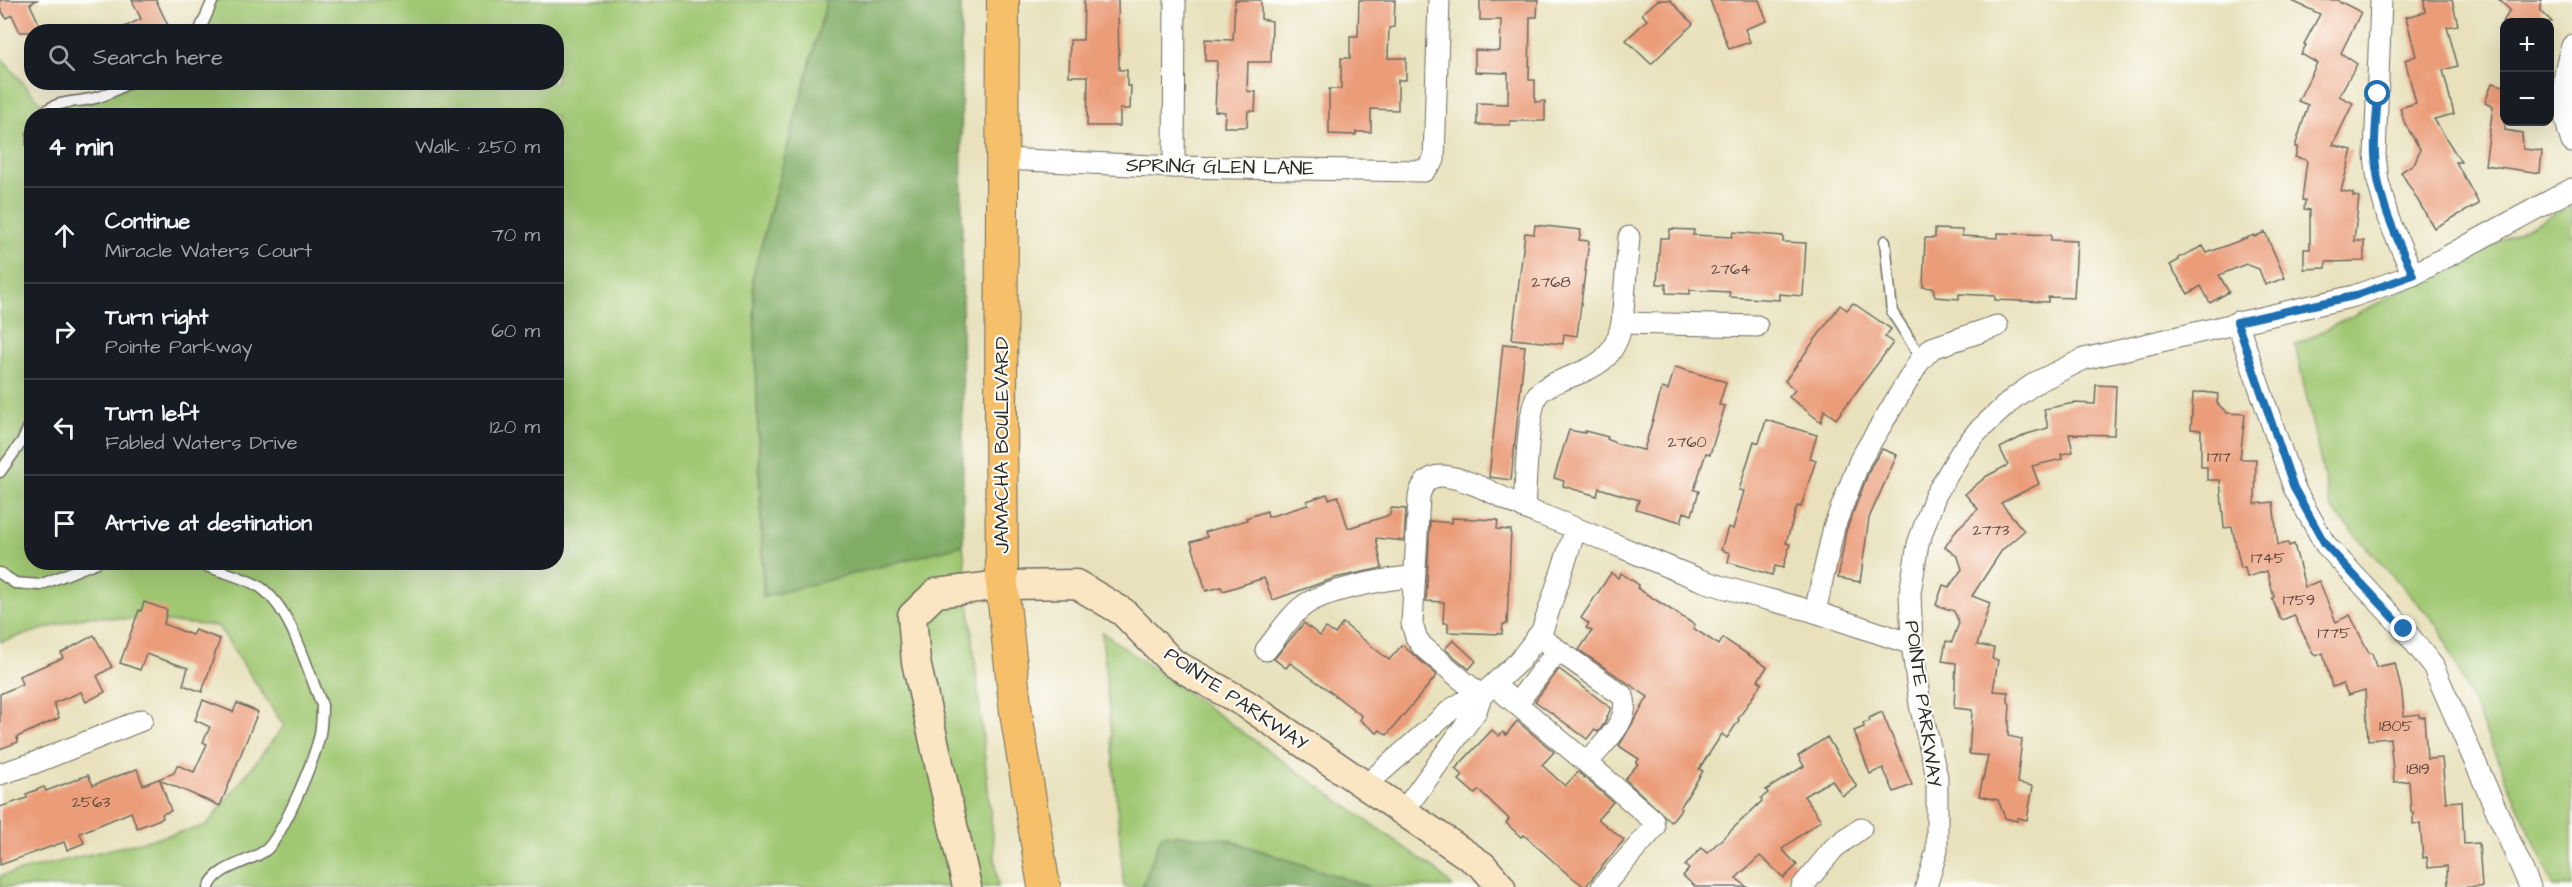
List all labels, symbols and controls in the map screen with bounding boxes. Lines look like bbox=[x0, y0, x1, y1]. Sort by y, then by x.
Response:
map controls bbox=[2500, 18, 2554, 126]
button: + bbox=[2500, 18, 2554, 72]
search box bbox=[24, 24, 564, 90]
icon: search bbox=[45, 41, 78, 74]
text: Search here bbox=[93, 42, 223, 73]
button: − bbox=[2500, 72, 2554, 126]
route start bbox=[2364, 80, 2390, 106]
text: 4 min bbox=[48, 129, 113, 165]
text: Walk · 250 m bbox=[415, 133, 540, 161]
street label: SPRING GLEN LANE bbox=[1126, 151, 1315, 183]
text: Continue bbox=[105, 206, 190, 237]
icon: ahead bbox=[48, 219, 81, 252]
text: 70 m bbox=[492, 221, 540, 249]
text: Miracle Waters Court bbox=[105, 237, 312, 265]
house number: 2764 bbox=[1711, 258, 1751, 280]
house number: 2768 bbox=[1531, 271, 1571, 293]
text: Turn right bbox=[105, 302, 208, 333]
icon: right bbox=[48, 315, 81, 348]
text: 60 m bbox=[491, 317, 540, 345]
text: Pointe Parkway bbox=[105, 333, 253, 361]
street label: JAMACHA BOULEVARD bbox=[988, 336, 1016, 553]
text: Turn left bbox=[105, 398, 199, 429]
icon: left bbox=[48, 411, 81, 444]
text: 120 m bbox=[490, 413, 540, 441]
text: Fabled Waters Drive bbox=[105, 429, 298, 457]
house number: 2760 bbox=[1667, 431, 1707, 453]
house number: 1717 bbox=[2207, 446, 2231, 468]
icon: arrive bbox=[48, 507, 81, 540]
text: Arrive at destination bbox=[105, 508, 312, 539]
house number: 2773 bbox=[1973, 519, 2009, 541]
house number: 1745 bbox=[2251, 547, 2286, 569]
house number: 1759 bbox=[2283, 589, 2315, 611]
route end bbox=[2390, 615, 2416, 641]
street label: POINTE PARKWAY bbox=[1897, 619, 1949, 790]
house number: 1775 bbox=[2317, 622, 2351, 644]
street label: POINTE PARKWAY bbox=[1158, 640, 1314, 758]
house number: 1805 bbox=[2379, 715, 2414, 737]
house number: 1819 bbox=[2406, 758, 2430, 780]
house number: 2563 bbox=[72, 791, 110, 813]

